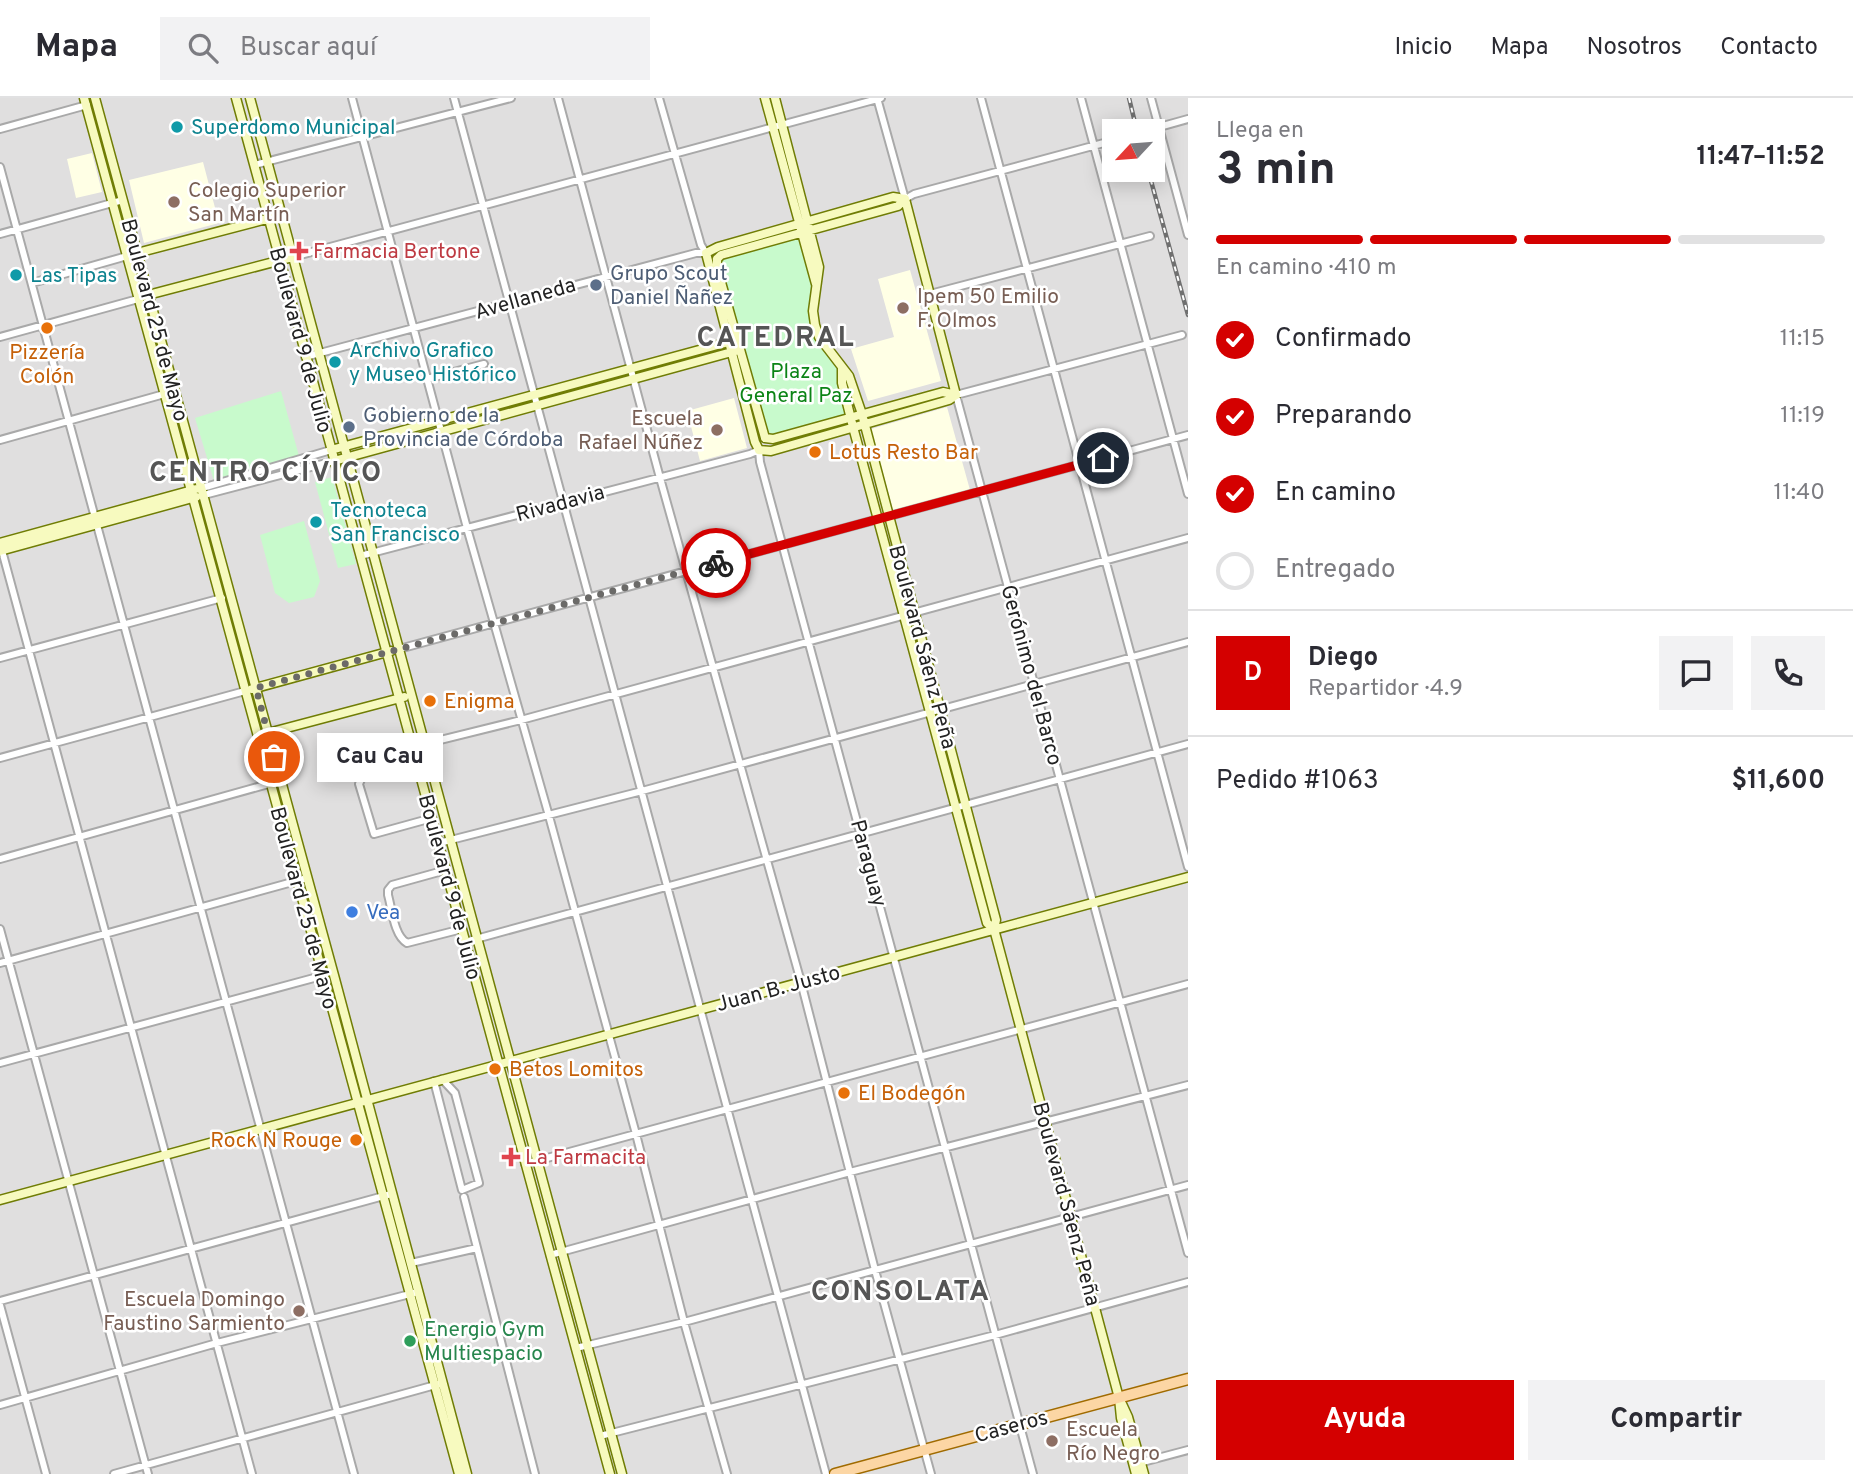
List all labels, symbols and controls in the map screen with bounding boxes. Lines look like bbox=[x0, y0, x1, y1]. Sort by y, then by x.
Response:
search box bbox=[160, 17, 650, 80]
text: Mapa bbox=[35, 27, 118, 69]
icon: search bbox=[184, 29, 222, 67]
text: Buscar aquí bbox=[240, 32, 377, 65]
text: Inicio bbox=[1395, 33, 1452, 63]
text: Mapa bbox=[1490, 33, 1549, 63]
text: Nosotros bbox=[1587, 33, 1682, 63]
text: Contacto bbox=[1720, 33, 1818, 63]
place label: Superdomo Municipal bbox=[191, 115, 396, 142]
text: Llega en bbox=[1216, 117, 1304, 146]
marker: Superdomo Municipal bbox=[169, 119, 185, 135]
north arrow bbox=[1102, 119, 1166, 182]
map controls bbox=[1102, 119, 1165, 182]
text: 11:47–11:52 bbox=[1697, 141, 1825, 174]
text: 3 min bbox=[1216, 142, 1336, 201]
place label: Colegio Superior San Martín bbox=[188, 178, 346, 229]
marker: Colegio Superior San Martín bbox=[166, 194, 182, 210]
street label: Boulevard 25 de Mayo bbox=[113, 216, 194, 425]
place label: Farmacia Bertone bbox=[313, 239, 480, 266]
marker: Farmacia Bertone bbox=[291, 243, 307, 259]
street label: Boulevard 9 de Julio bbox=[262, 245, 337, 436]
text: En camino · 410 m bbox=[1216, 254, 1396, 283]
place label: Grupo Scout Daniel Ñañez bbox=[610, 261, 733, 312]
place label: Las Tipas bbox=[30, 263, 117, 290]
marker: Las Tipas bbox=[8, 267, 24, 283]
street label: Avellaneda bbox=[472, 272, 579, 327]
marker: Grupo Scout Daniel Ñañez bbox=[588, 277, 604, 293]
place label: Ipem 50 Emilio F. Olmos bbox=[917, 284, 1059, 335]
marker: Ipem 50 Emilio F. Olmos bbox=[895, 300, 911, 316]
marker: Pizzería Colón bbox=[39, 320, 55, 336]
district label: CATEDRAL bbox=[696, 321, 856, 357]
icon: check bbox=[1216, 321, 1254, 359]
text: Confirmado bbox=[1275, 323, 1412, 356]
text: 11:15 bbox=[1780, 325, 1825, 354]
place label: Archivo Grafico y Museo Histórico bbox=[349, 338, 517, 389]
place label: Pizzería Colón bbox=[9, 340, 85, 391]
marker: Archivo Grafico y Museo Histórico bbox=[327, 354, 343, 370]
park label: Plaza General Paz bbox=[739, 359, 853, 410]
icon: check bbox=[1216, 398, 1254, 436]
text: Preparando bbox=[1275, 400, 1412, 433]
text: 11:19 bbox=[1780, 402, 1825, 431]
place label: Gobierno de la Provincia de Córdoba bbox=[363, 403, 563, 454]
place label: Escuela Rafael Núñez bbox=[578, 406, 703, 457]
marker: Gobierno de la Provincia de Córdoba bbox=[341, 419, 357, 435]
marker: Escuela Rafael Núñez bbox=[709, 422, 725, 438]
pin bbox=[1073, 428, 1133, 488]
icon: home bbox=[1084, 439, 1122, 477]
place label: Lotus Resto Bar bbox=[829, 440, 978, 467]
marker: Lotus Resto Bar bbox=[807, 444, 823, 460]
district label: CENTRO CÍVICO bbox=[149, 454, 383, 492]
icon: check bbox=[1216, 475, 1254, 513]
text: En camino bbox=[1275, 477, 1396, 510]
text: 11:40 bbox=[1774, 479, 1825, 508]
street label: Rivadavia bbox=[513, 480, 608, 529]
place label: Tecnoteca San Francisco bbox=[330, 498, 460, 549]
marker: Tecnoteca San Francisco bbox=[308, 514, 324, 530]
courier bbox=[681, 528, 751, 598]
street label: Boulevard Sáenz Peña bbox=[881, 542, 962, 752]
icon: bike bbox=[697, 544, 735, 582]
text: Entregado bbox=[1275, 554, 1395, 587]
street label: Gerónimo del Barco bbox=[993, 582, 1068, 769]
button: chat bbox=[1659, 636, 1733, 710]
button: phone bbox=[1751, 636, 1825, 710]
text: Diego bbox=[1308, 642, 1378, 675]
text: D bbox=[1244, 657, 1262, 690]
text: Repartidor · 4.9 bbox=[1308, 675, 1463, 704]
place label: Enigma bbox=[444, 689, 515, 716]
marker: Enigma bbox=[422, 693, 438, 709]
pin bbox=[244, 727, 304, 787]
callout: Cau Cau bbox=[316, 732, 442, 782]
icon: bag bbox=[255, 738, 293, 776]
text: Cau Cau bbox=[336, 743, 424, 772]
text: Pedido #1063 bbox=[1216, 765, 1379, 798]
text: $11,600 bbox=[1732, 765, 1825, 798]
street label: Boulevard 9 de Julio bbox=[411, 792, 486, 983]
street label: Boulevard 25 de Mayo bbox=[262, 804, 343, 1013]
street label: Paraguay bbox=[843, 817, 892, 910]
place label: Vea bbox=[366, 900, 400, 927]
marker: Vea bbox=[344, 904, 360, 920]
street label: Juan B. Justo bbox=[713, 960, 843, 1019]
place label: Betos Lomitos bbox=[509, 1057, 644, 1084]
marker: Betos Lomitos bbox=[487, 1061, 503, 1077]
place label: El Bodegón bbox=[858, 1081, 966, 1108]
marker: El Bodegón bbox=[836, 1085, 852, 1101]
street label: Boulevard Sáenz Peña bbox=[1025, 1099, 1106, 1309]
place label: Rock N Rouge bbox=[210, 1128, 342, 1155]
marker: Rock N Rouge bbox=[348, 1132, 364, 1148]
place label: La Farmacita bbox=[525, 1145, 646, 1172]
marker: La Farmacita bbox=[503, 1149, 519, 1165]
district label: CONSOLATA bbox=[811, 1275, 991, 1311]
place label: Escuela Domingo Faustino Sarmiento bbox=[103, 1287, 285, 1338]
marker: Escuela Domingo Faustino Sarmiento bbox=[291, 1303, 307, 1319]
place label: Energio Gym Multiespacio bbox=[424, 1317, 545, 1368]
marker: Energio Gym Multiespacio bbox=[402, 1333, 418, 1349]
button: Ayuda bbox=[1216, 1380, 1514, 1460]
button: Compartir bbox=[1528, 1380, 1825, 1460]
street label: Caseros bbox=[972, 1405, 1051, 1450]
place label: Escuela Río Negro bbox=[1066, 1417, 1160, 1468]
marker: Escuela Río Negro bbox=[1044, 1433, 1060, 1449]

